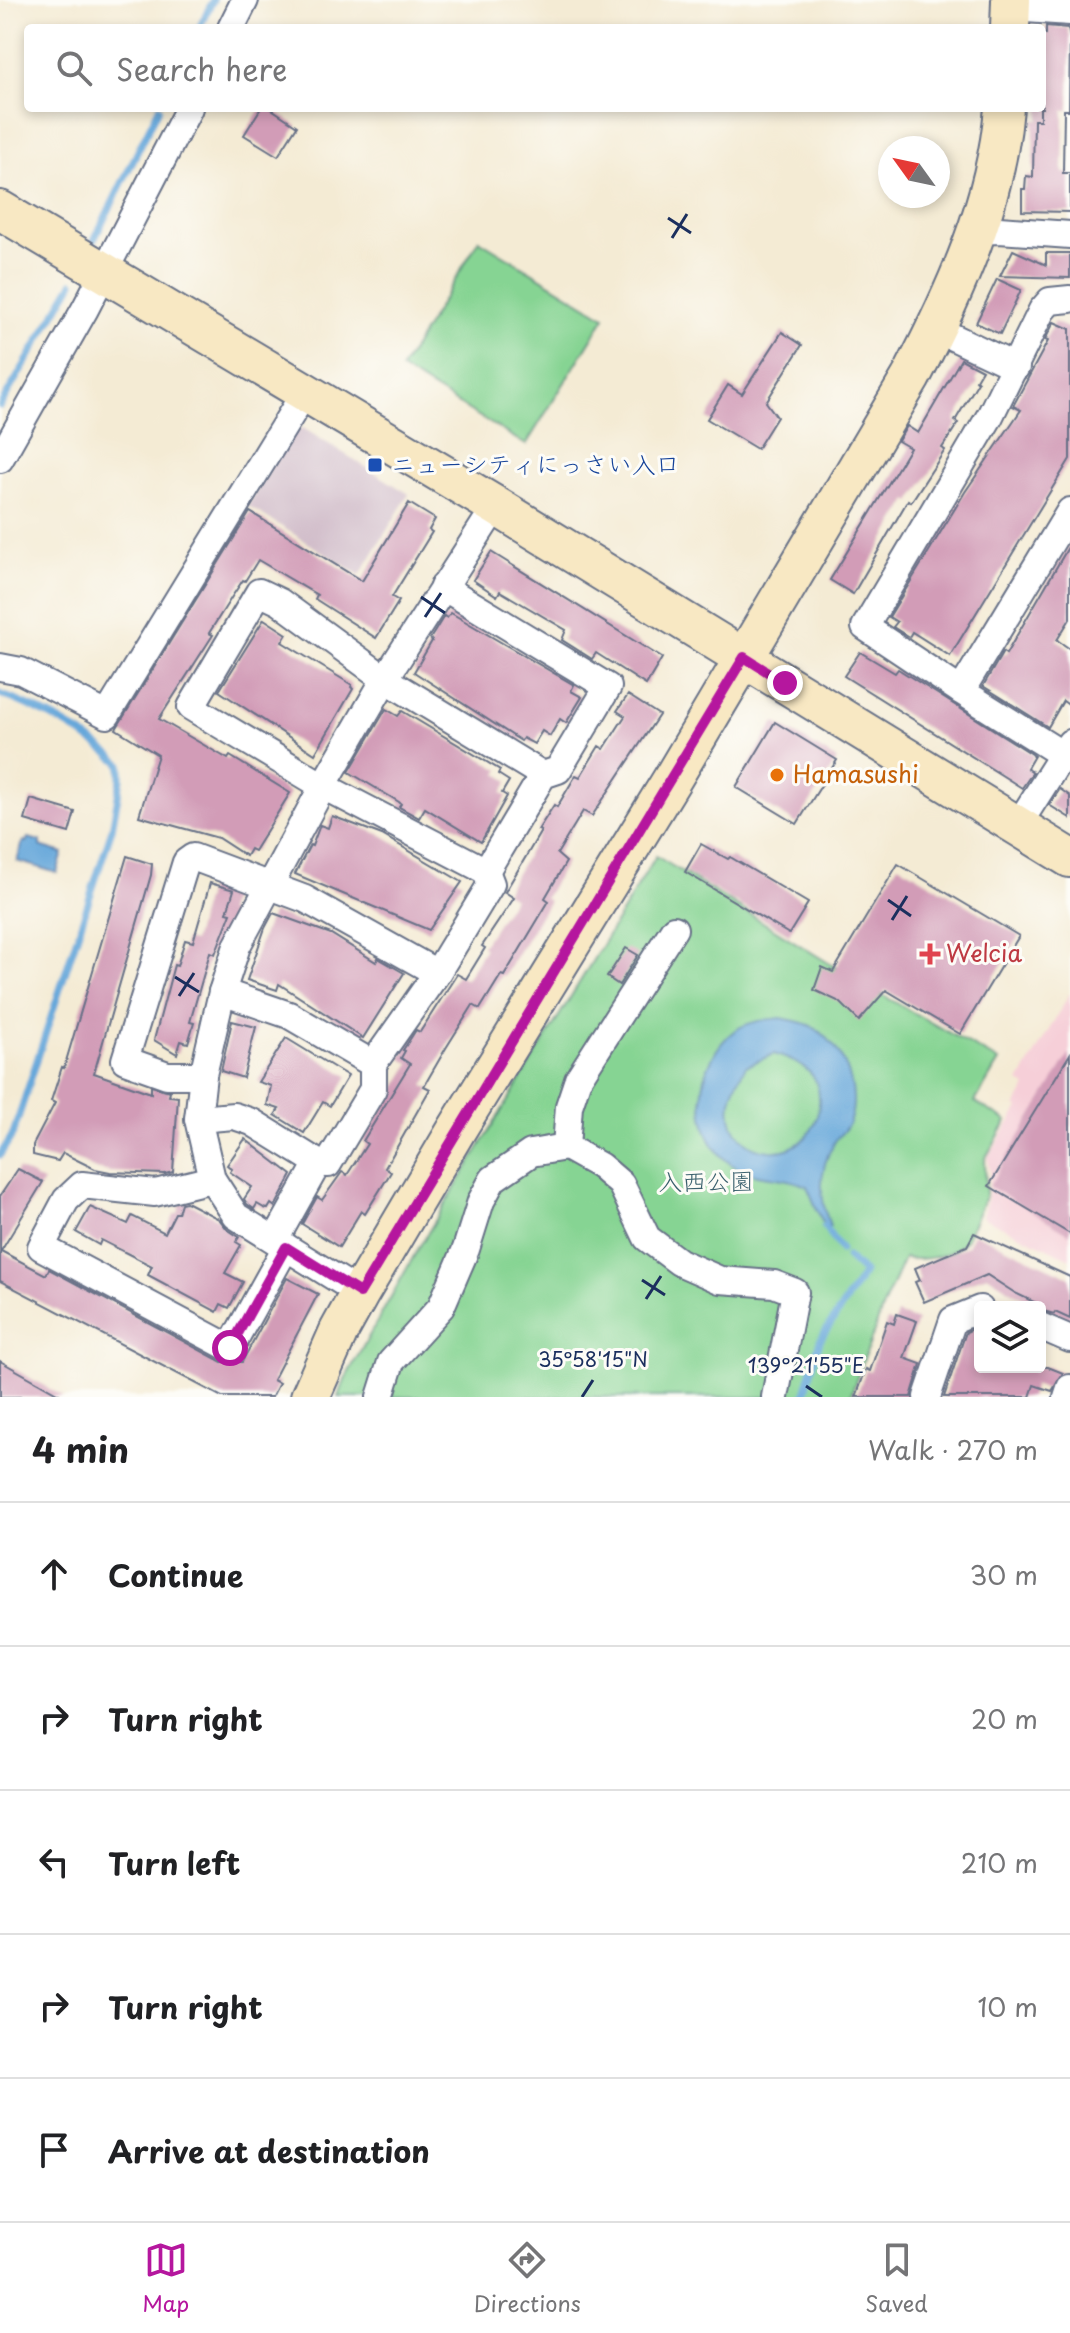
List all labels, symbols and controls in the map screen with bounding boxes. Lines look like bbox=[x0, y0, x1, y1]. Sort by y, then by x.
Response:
search box bbox=[24, 24, 1046, 112]
icon: search bbox=[52, 46, 96, 90]
text: Search here bbox=[116, 46, 288, 91]
north arrow bbox=[878, 136, 950, 208]
place label: ニューシティにっさい入口 bbox=[391, 445, 679, 481]
marker: ニューシティにっさい入口 bbox=[366, 456, 384, 474]
route end bbox=[767, 665, 803, 701]
place label: Hamasushi bbox=[793, 755, 919, 791]
marker: Hamasushi bbox=[768, 766, 786, 784]
place label: Welcia bbox=[946, 934, 1023, 970]
marker: Welcia bbox=[921, 945, 939, 963]
park label: 入西公園 bbox=[658, 1162, 754, 1198]
map controls bbox=[974, 1301, 1046, 1373]
button: layers bbox=[974, 1301, 1046, 1373]
route start bbox=[212, 1330, 248, 1366]
text: 35°58'15"N bbox=[538, 1344, 648, 1374]
text: 139°21'55"E bbox=[748, 1350, 864, 1380]
text: 4 min bbox=[32, 1423, 129, 1475]
text: Walk · 270 m bbox=[868, 1430, 1038, 1469]
icon: ahead bbox=[32, 1552, 76, 1596]
text: Continue bbox=[108, 1552, 243, 1597]
text: 30 m bbox=[970, 1555, 1038, 1594]
icon: right bbox=[32, 1696, 76, 1740]
text: Turn right bbox=[108, 1696, 263, 1741]
text: 20 m bbox=[971, 1699, 1038, 1738]
icon: left bbox=[32, 1840, 76, 1884]
text: Turn left bbox=[108, 1840, 240, 1885]
text: 210 m bbox=[961, 1843, 1038, 1882]
icon: right bbox=[32, 1984, 76, 2028]
text: Turn right bbox=[108, 1984, 263, 2029]
text: 10 m bbox=[977, 1987, 1038, 2026]
icon: arrive bbox=[32, 2128, 76, 2172]
text: Arrive at destination bbox=[108, 2128, 430, 2173]
tab: Map bbox=[142, 2238, 189, 2319]
tab: Directions bbox=[474, 2238, 581, 2319]
tab: Saved bbox=[865, 2238, 928, 2319]

